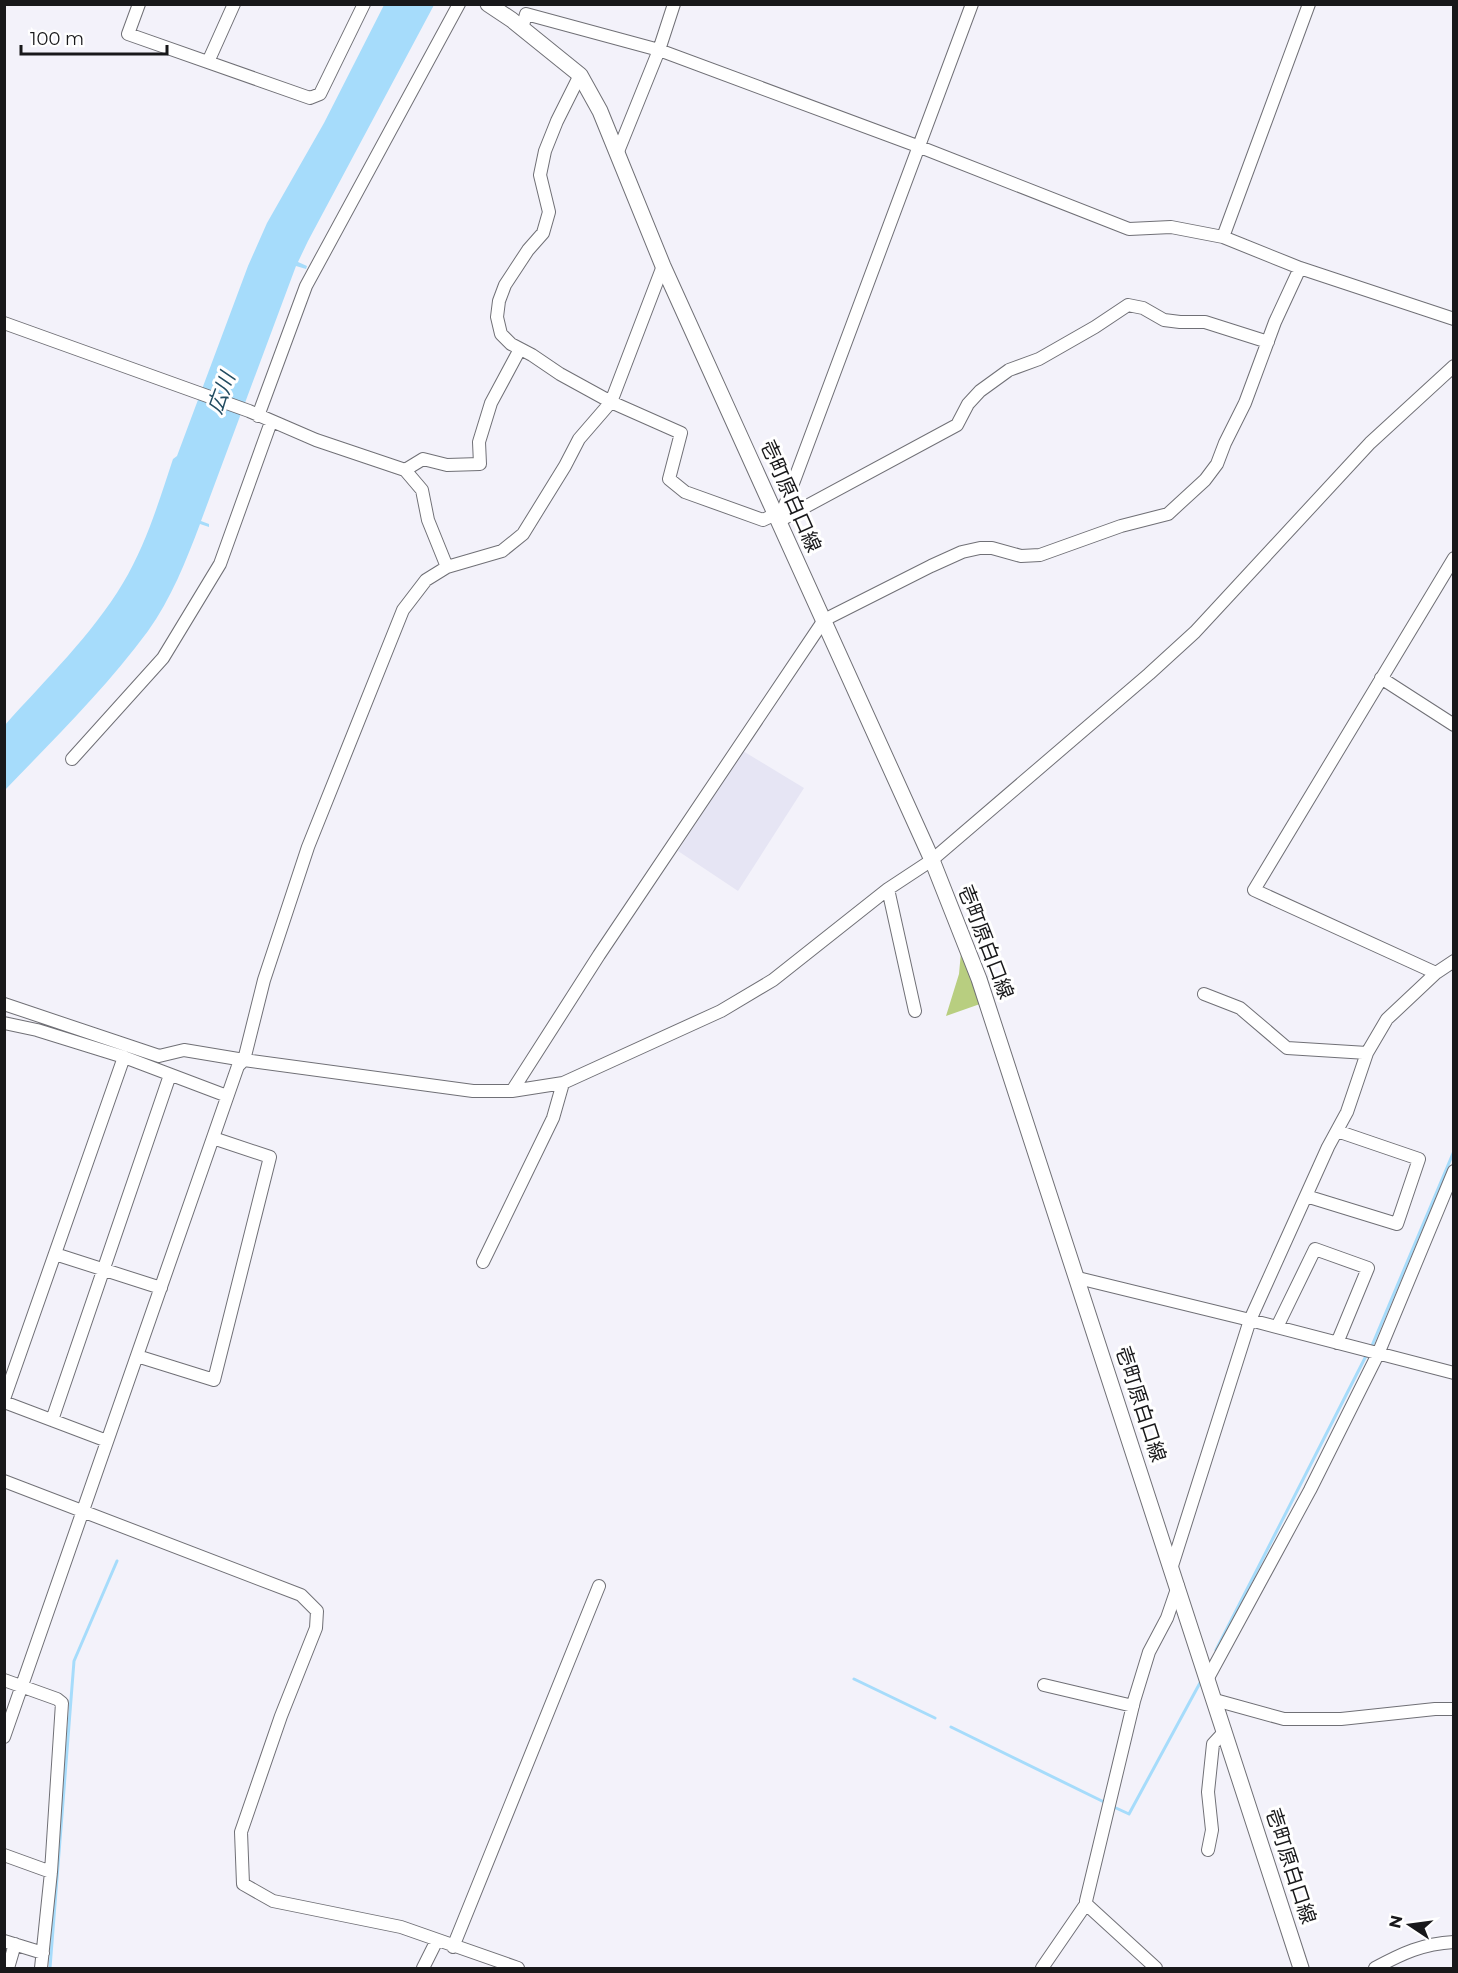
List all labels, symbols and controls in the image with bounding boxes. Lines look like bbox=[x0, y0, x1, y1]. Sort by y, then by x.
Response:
scale bar bbox=[21, 18, 166, 56]
text: 100 m bbox=[30, 28, 84, 50]
water label: 広川 bbox=[202, 367, 241, 417]
street label: 壱町原白口線 bbox=[756, 436, 826, 556]
street label: 壱町原白口線 bbox=[953, 882, 1019, 1002]
street label: 壱町原白口線 bbox=[1111, 1343, 1171, 1465]
street label: 壱町原白口線 bbox=[1261, 1805, 1321, 1927]
north arrow bbox=[1380, 1895, 1440, 1955]
text: N bbox=[1385, 1913, 1407, 1930]

